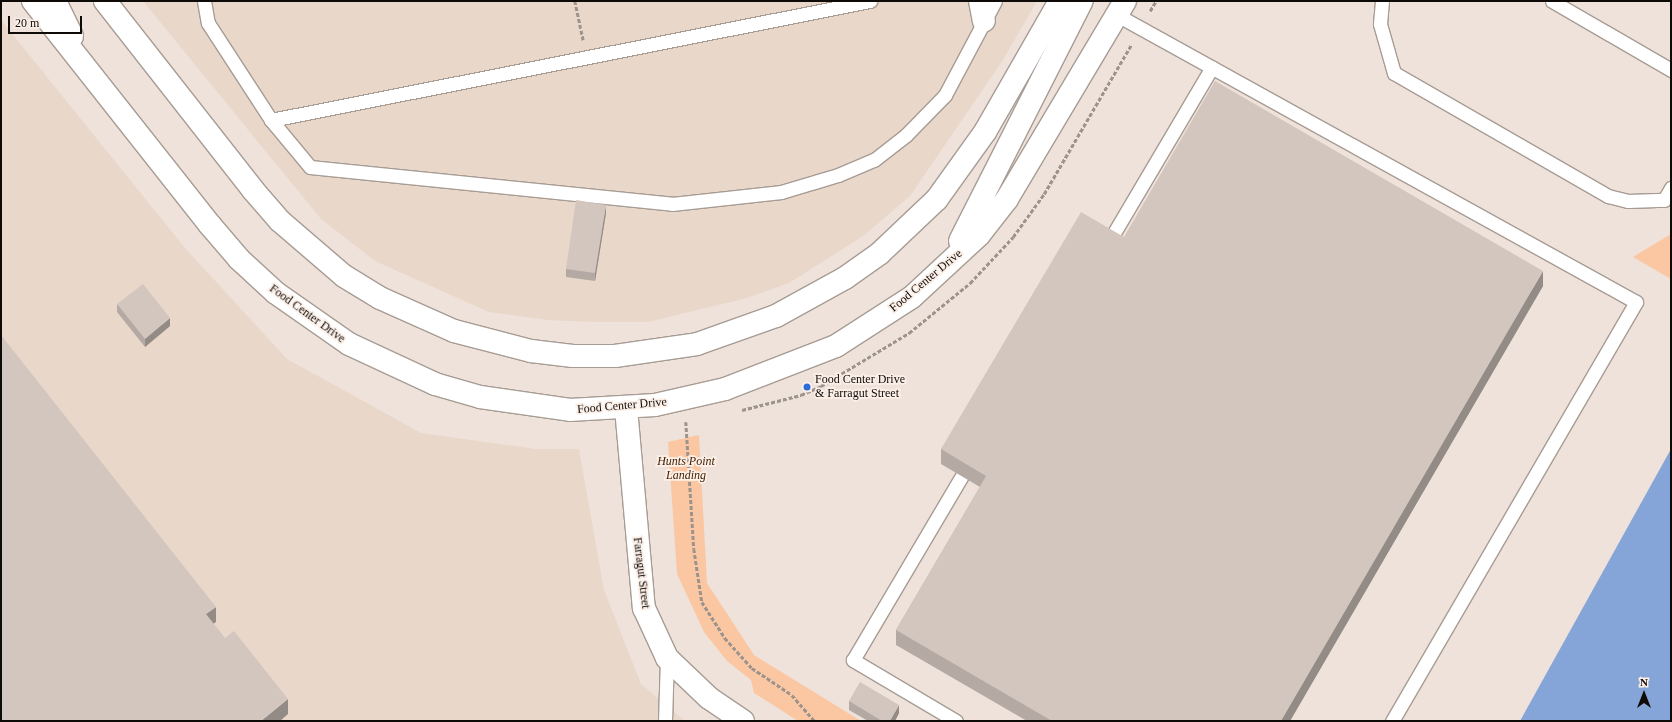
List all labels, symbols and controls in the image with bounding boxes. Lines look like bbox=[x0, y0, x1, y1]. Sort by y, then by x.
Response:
scale bar bbox=[10, 8, 84, 34]
text: 20 m bbox=[15, 16, 39, 30]
street label: Food Center Drive bbox=[887, 247, 965, 315]
street label: Food Center Drive bbox=[266, 282, 348, 346]
place label: Food Center Drive & Farragut Street bbox=[815, 373, 905, 401]
marker: Food Center Drive & Farragut Street bbox=[802, 382, 812, 392]
street label: Food Center Drive bbox=[577, 395, 667, 417]
park label: Hunts Point Landing bbox=[657, 455, 715, 483]
street label: Farragut Street bbox=[629, 537, 653, 609]
north arrow bbox=[1624, 674, 1664, 714]
text: N bbox=[1640, 676, 1648, 688]

